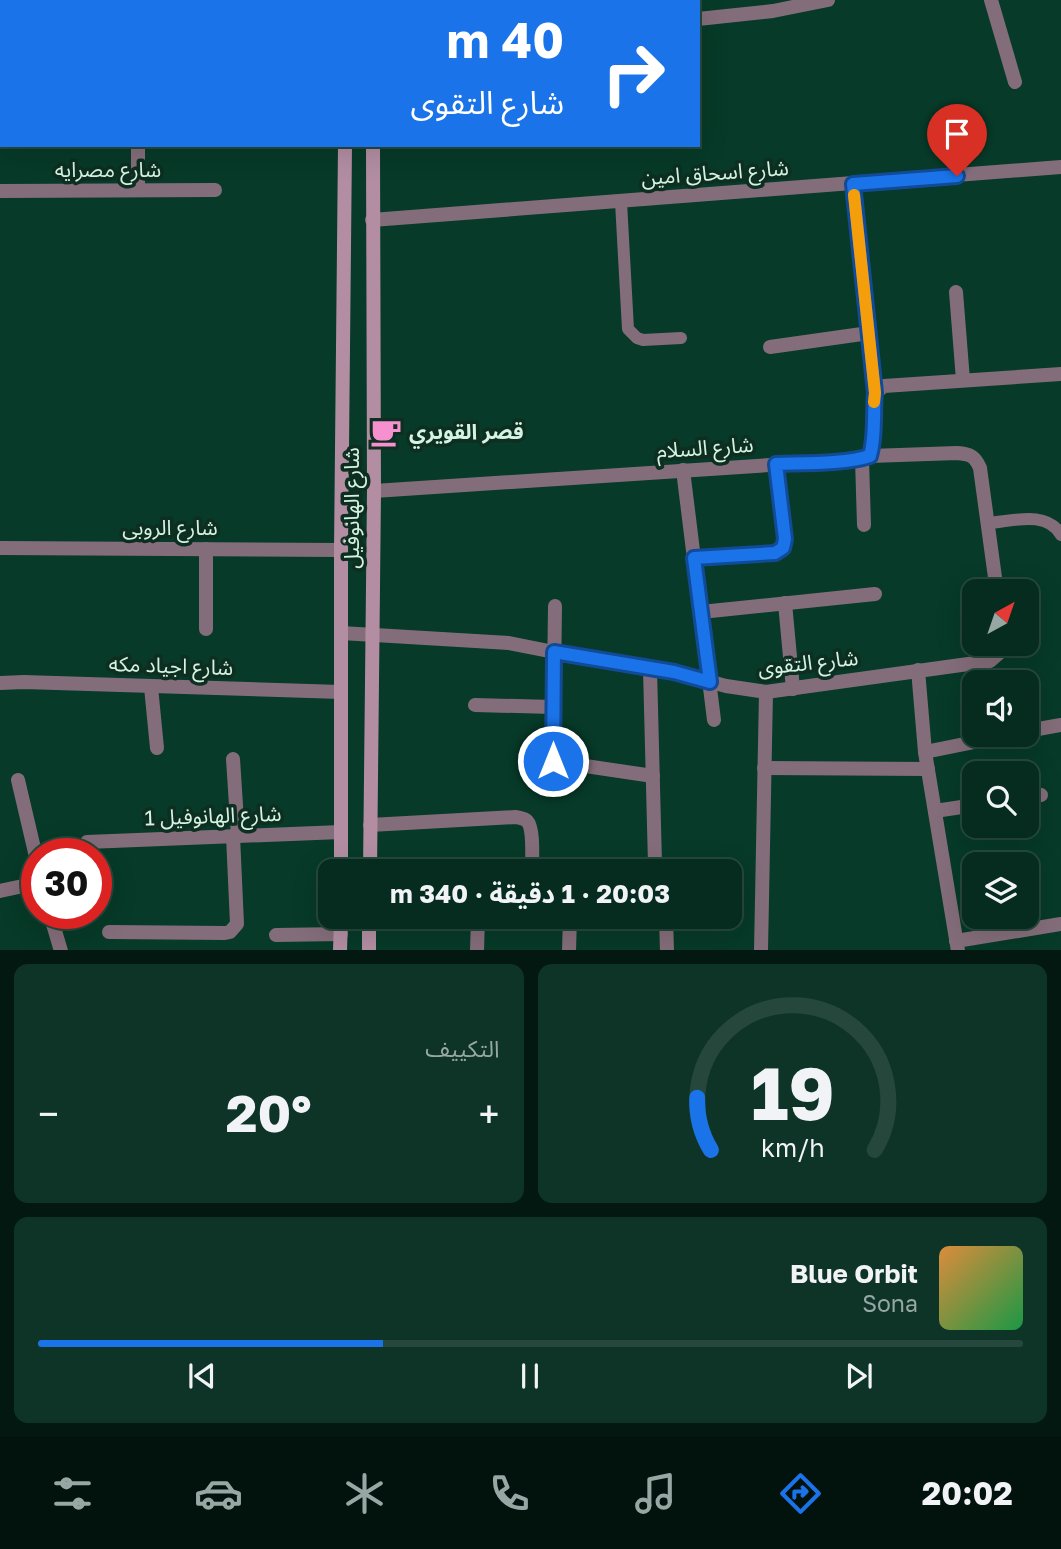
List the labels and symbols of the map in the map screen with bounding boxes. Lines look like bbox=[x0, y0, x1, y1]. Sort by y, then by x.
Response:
pin bbox=[927, 104, 987, 176]
street label: شارع اسحاق امين bbox=[640, 154, 790, 193]
street label: شارع مصرايه bbox=[55, 156, 161, 185]
cafe icon: قصر القويري bbox=[369, 415, 403, 449]
place label: قصر القويري bbox=[409, 418, 524, 449]
street label: شارع السلام bbox=[656, 431, 755, 467]
street label: شارع الهانوفيل bbox=[338, 447, 367, 569]
street label: شارع الروبى bbox=[122, 514, 218, 543]
north arrow bbox=[962, 579, 1040, 656]
street label: شارع التقوى bbox=[756, 644, 860, 683]
street label: شارع اجياد مكه bbox=[108, 650, 234, 683]
position arrow bbox=[516, 724, 590, 798]
street label: شارع الهانوفيل 1 bbox=[144, 800, 282, 833]
speed limit sign: 30 bbox=[21, 838, 112, 929]

